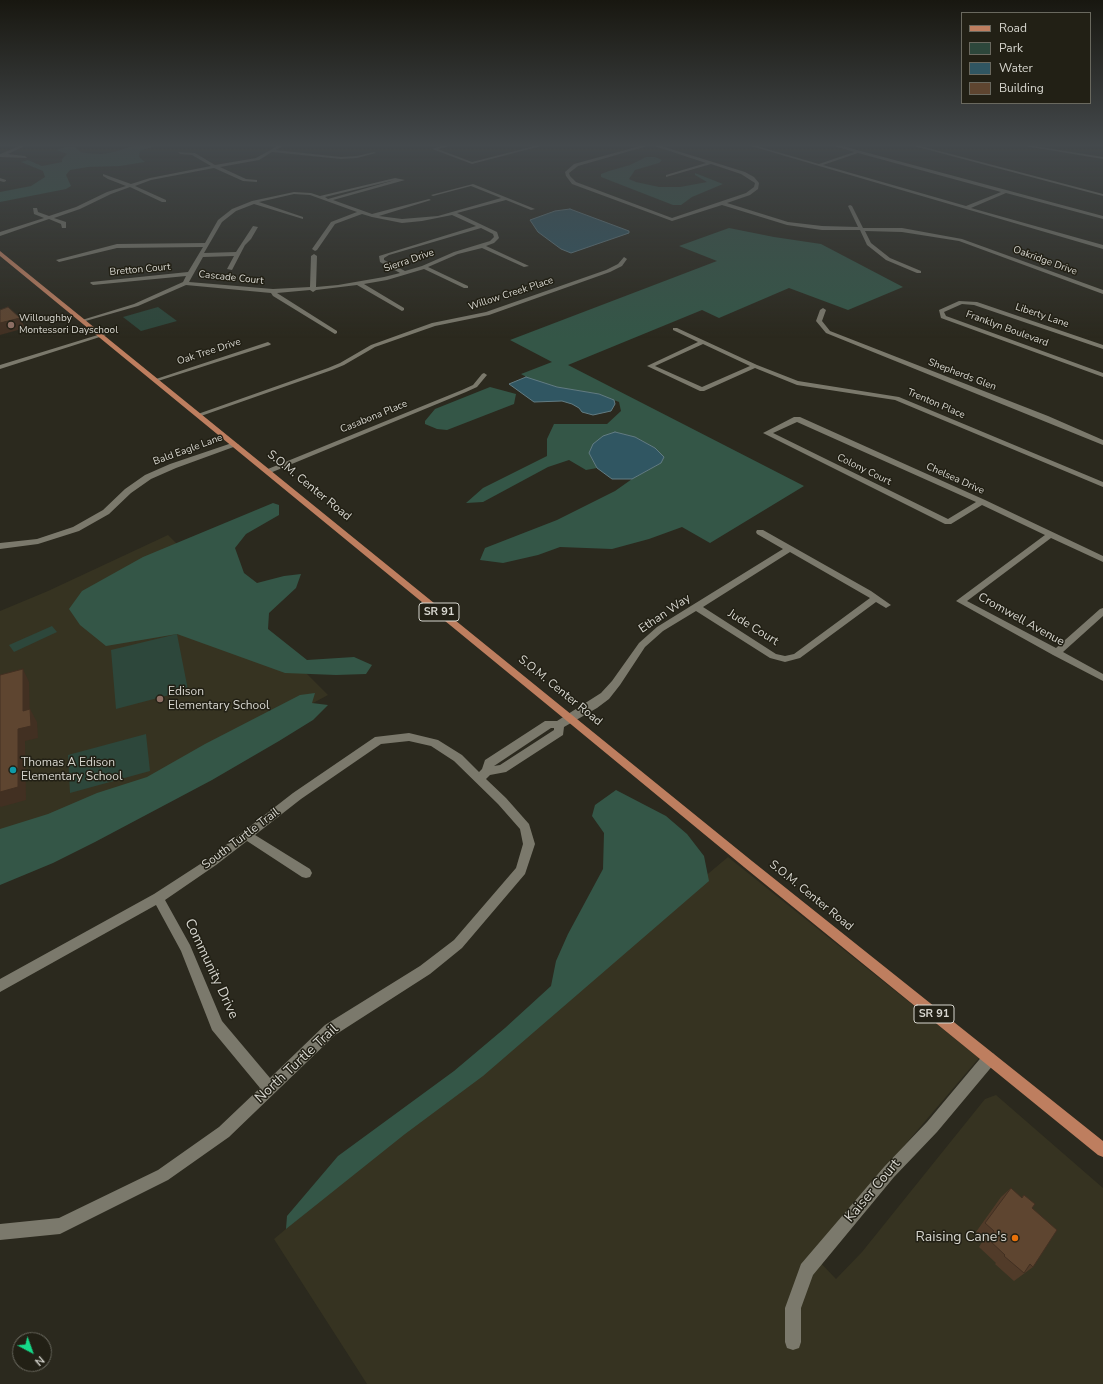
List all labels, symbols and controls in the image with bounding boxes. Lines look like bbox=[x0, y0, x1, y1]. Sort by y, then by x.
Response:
legend bbox=[961, 12, 1091, 104]
text: Road bbox=[999, 20, 1027, 36]
text: Park bbox=[999, 40, 1023, 56]
text: Water bbox=[999, 60, 1033, 76]
text: Building bbox=[999, 80, 1044, 96]
street label: Oakridge Drive bbox=[1011, 244, 1079, 278]
street label: Sierra Drive bbox=[382, 247, 436, 275]
street label: Bretton Court bbox=[109, 261, 171, 279]
street label: Cascade Court bbox=[198, 269, 264, 287]
street label: Willow Creek Place bbox=[467, 275, 555, 313]
street label: Liberty Lane bbox=[1014, 301, 1070, 331]
street label: Franklyn Boulevard bbox=[964, 308, 1050, 350]
place label: Willoughby Montessori Dayschool bbox=[19, 313, 118, 336]
marker: Willoughby Montessori Dayschool bbox=[6, 320, 16, 330]
street label: Oak Tree Drive bbox=[176, 336, 242, 368]
street label: Shepherds Glen bbox=[926, 357, 998, 393]
street label: Trenton Place bbox=[905, 386, 967, 422]
street label: Casabona Place bbox=[339, 398, 409, 436]
street label: Bald Eagle Lane bbox=[152, 432, 224, 468]
street label: S.O.M. Center Road bbox=[264, 448, 354, 524]
street label: Colony Court bbox=[835, 452, 893, 488]
street label: Chelsea Drive bbox=[924, 461, 986, 497]
street label: Cromwell Avenue bbox=[975, 590, 1067, 650]
street label: Ethan Way bbox=[636, 591, 694, 637]
road number: SR 91 bbox=[419, 603, 459, 621]
street label: Jude Court bbox=[725, 607, 781, 649]
street label: S.O.M. Center Road bbox=[515, 653, 605, 729]
place label: Edison Elementary School bbox=[168, 685, 269, 713]
marker: Edison Elementary School bbox=[155, 694, 165, 704]
place label: Thomas A Edison Elementary School bbox=[21, 756, 122, 784]
marker: Thomas A Edison Elementary School bbox=[8, 765, 18, 775]
street label: South Turtle Trail bbox=[200, 805, 282, 873]
street label: S.O.M. Center Road bbox=[766, 858, 856, 934]
street label: Community Drive bbox=[180, 916, 242, 1022]
road number: SR 91 bbox=[914, 1005, 954, 1023]
street label: North Turtle Trail bbox=[252, 1021, 342, 1107]
street label: Kaiser Court bbox=[842, 1156, 904, 1226]
place label: Raising Cane's bbox=[915, 1230, 1007, 1246]
marker: Raising Cane's bbox=[1010, 1233, 1020, 1243]
north arrow bbox=[12, 1332, 52, 1372]
text: N bbox=[32, 1352, 48, 1369]

